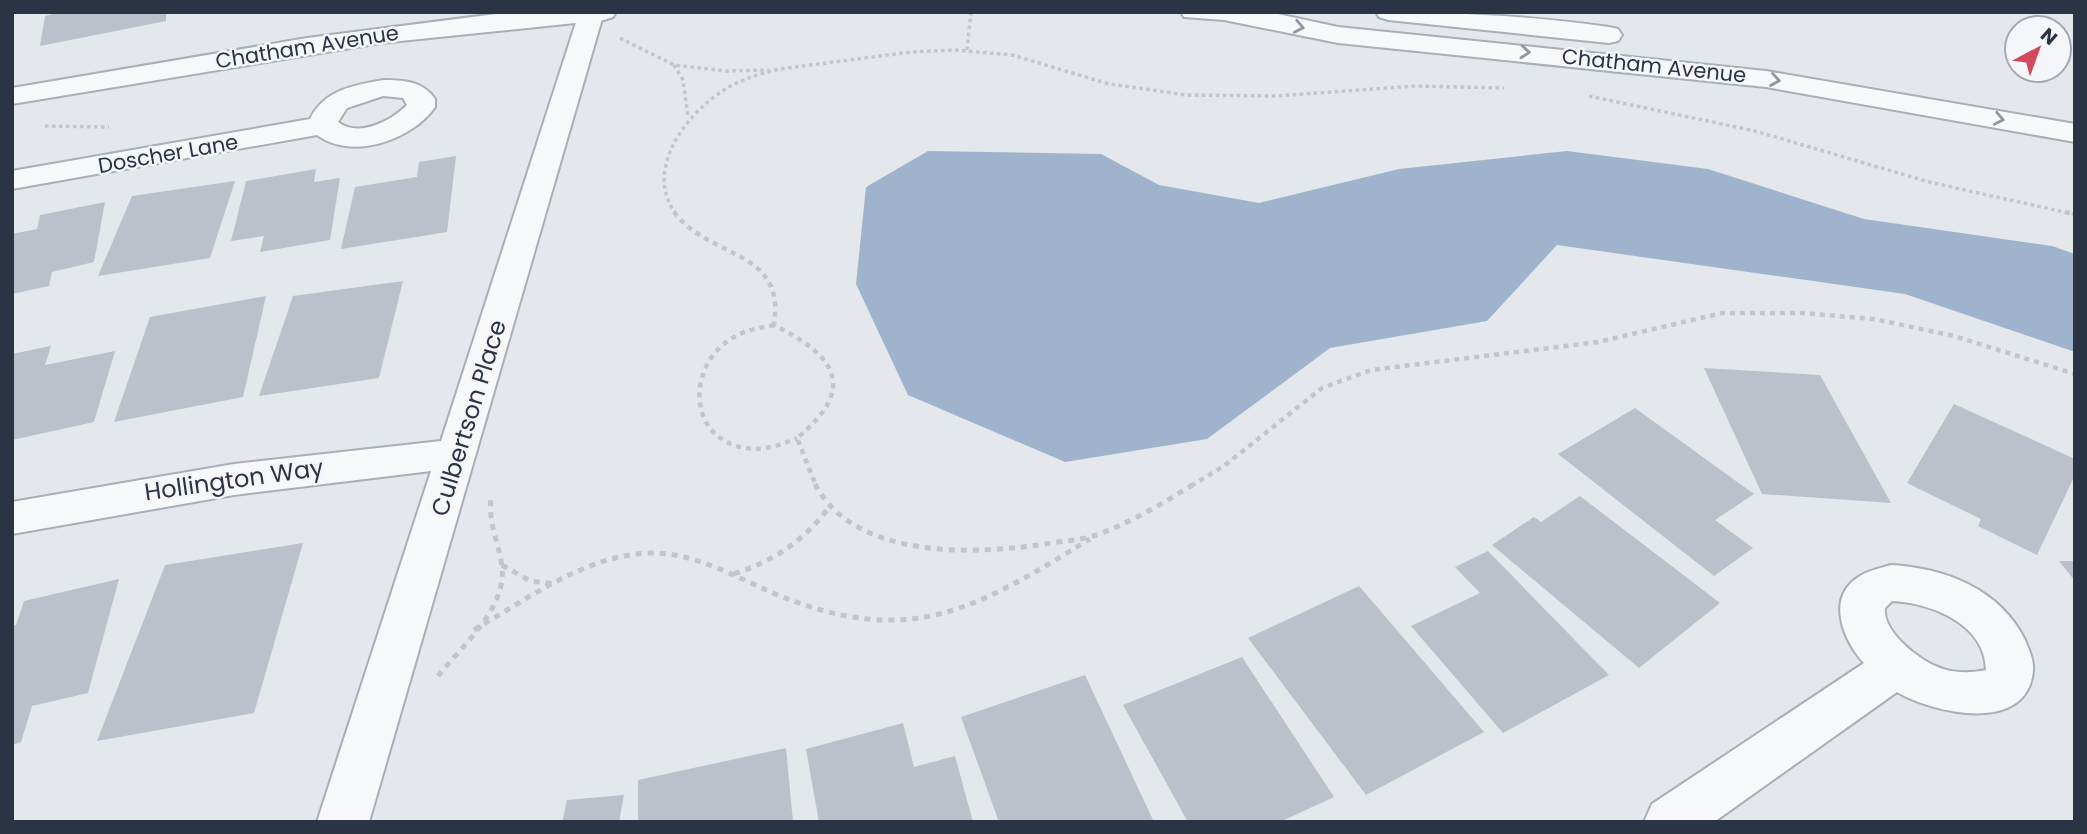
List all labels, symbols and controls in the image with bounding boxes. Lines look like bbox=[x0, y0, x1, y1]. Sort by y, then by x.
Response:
north arrow bbox=[2003, 14, 2073, 84]
street label: Chatham Avenue bbox=[213, 18, 401, 75]
one-way arrow bbox=[1293, 19, 1305, 34]
text: N bbox=[2035, 22, 2063, 51]
street label: Chatham Avenue bbox=[1560, 41, 1748, 90]
one-way arrow bbox=[1520, 44, 1531, 59]
one-way arrow bbox=[1769, 72, 1781, 87]
one-way arrow bbox=[1993, 110, 2005, 125]
street label: Doscher Lane bbox=[96, 127, 240, 180]
street label: Culbertson Place bbox=[423, 316, 514, 520]
street label: Hollington Way bbox=[142, 451, 326, 508]

